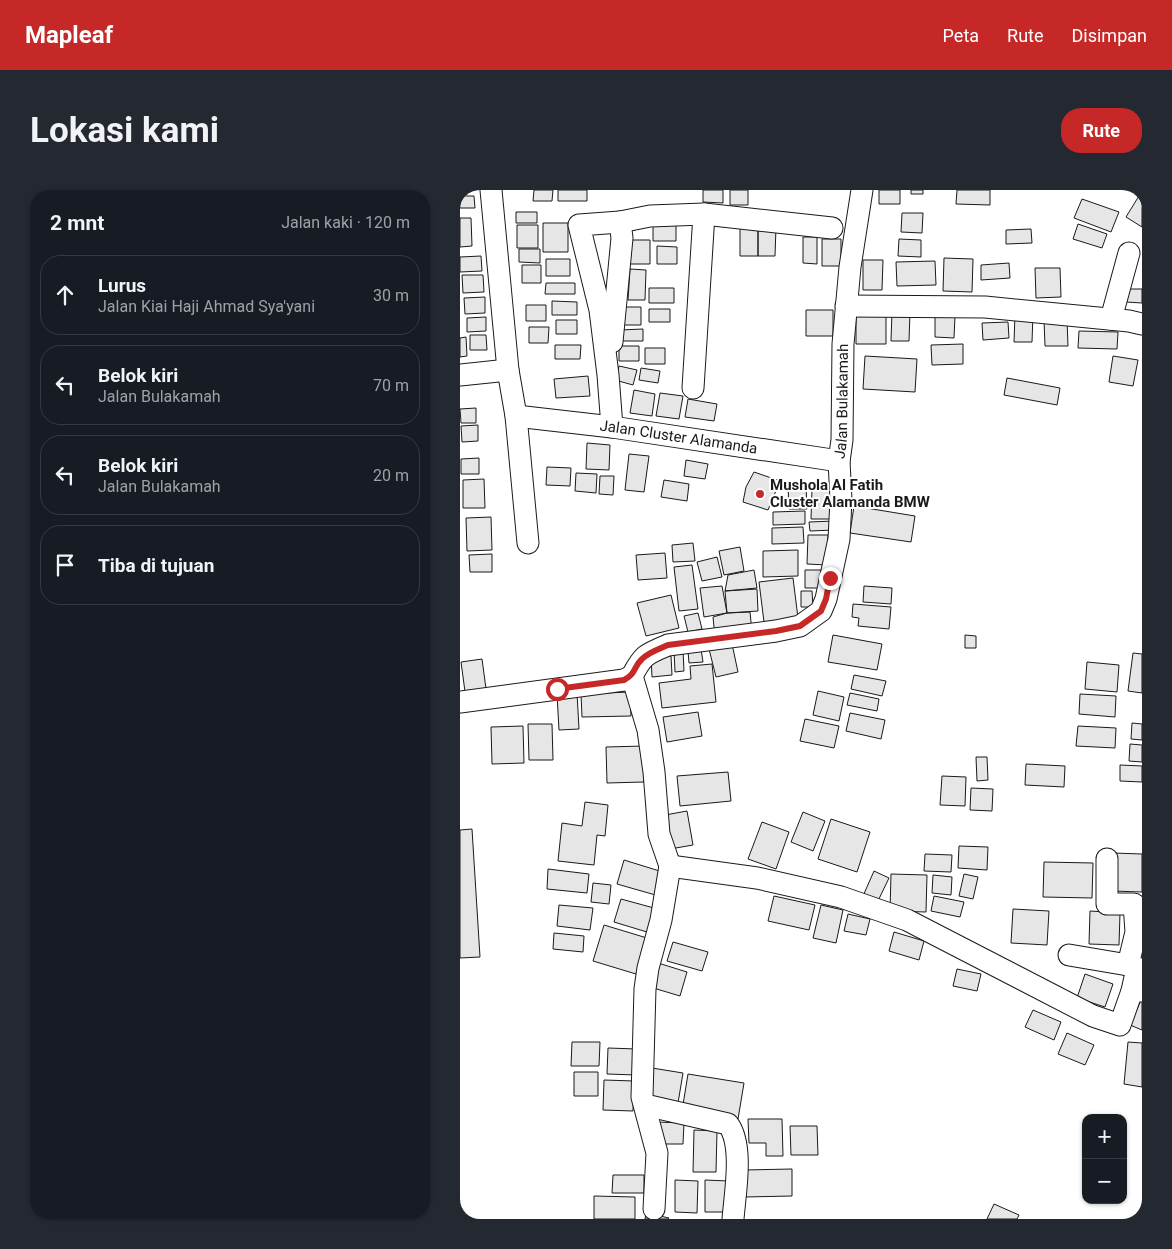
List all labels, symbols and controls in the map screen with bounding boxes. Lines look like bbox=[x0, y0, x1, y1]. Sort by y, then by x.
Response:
text: Mapleaf bbox=[25, 21, 113, 49]
text: Peta bbox=[943, 25, 979, 46]
text: Rute bbox=[1007, 25, 1044, 46]
text: Disimpan bbox=[1072, 25, 1147, 46]
button: Rute bbox=[1061, 108, 1142, 153]
text: Lokasi kami bbox=[30, 110, 219, 151]
text: 2 mnt bbox=[50, 211, 104, 235]
text: Jalan kaki · 120 m bbox=[281, 213, 410, 232]
text: Lurus bbox=[98, 274, 146, 297]
icon: ahead bbox=[51, 281, 79, 309]
text: 30 m bbox=[373, 286, 409, 305]
text: Jalan Kiai Haji Ahmad Sya'yani bbox=[98, 297, 315, 316]
street label: Jalan Bulakamah bbox=[830, 344, 852, 460]
text: Belok kiri bbox=[98, 364, 178, 387]
icon: left bbox=[51, 371, 79, 399]
text: 70 m bbox=[373, 376, 409, 395]
text: Jalan Bulakamah bbox=[98, 387, 221, 406]
street label: Jalan Cluster Alamanda bbox=[599, 417, 759, 458]
text: Belok kiri bbox=[98, 454, 178, 477]
icon: left bbox=[51, 461, 79, 489]
text: 20 m bbox=[373, 466, 409, 485]
place label: Mushola Al Fatih Cluster Alamanda BMW bbox=[770, 476, 930, 511]
text: Jalan Bulakamah bbox=[98, 477, 221, 496]
marker: Mushola Al Fatih Cluster Alamanda BMW bbox=[754, 488, 766, 500]
icon: arrive bbox=[51, 551, 79, 579]
text: Tiba di tujuan bbox=[98, 554, 214, 577]
route end bbox=[819, 567, 842, 590]
route start bbox=[546, 678, 569, 701]
map controls bbox=[1082, 1114, 1127, 1204]
button: + bbox=[1082, 1114, 1127, 1159]
button: − bbox=[1082, 1159, 1127, 1204]

